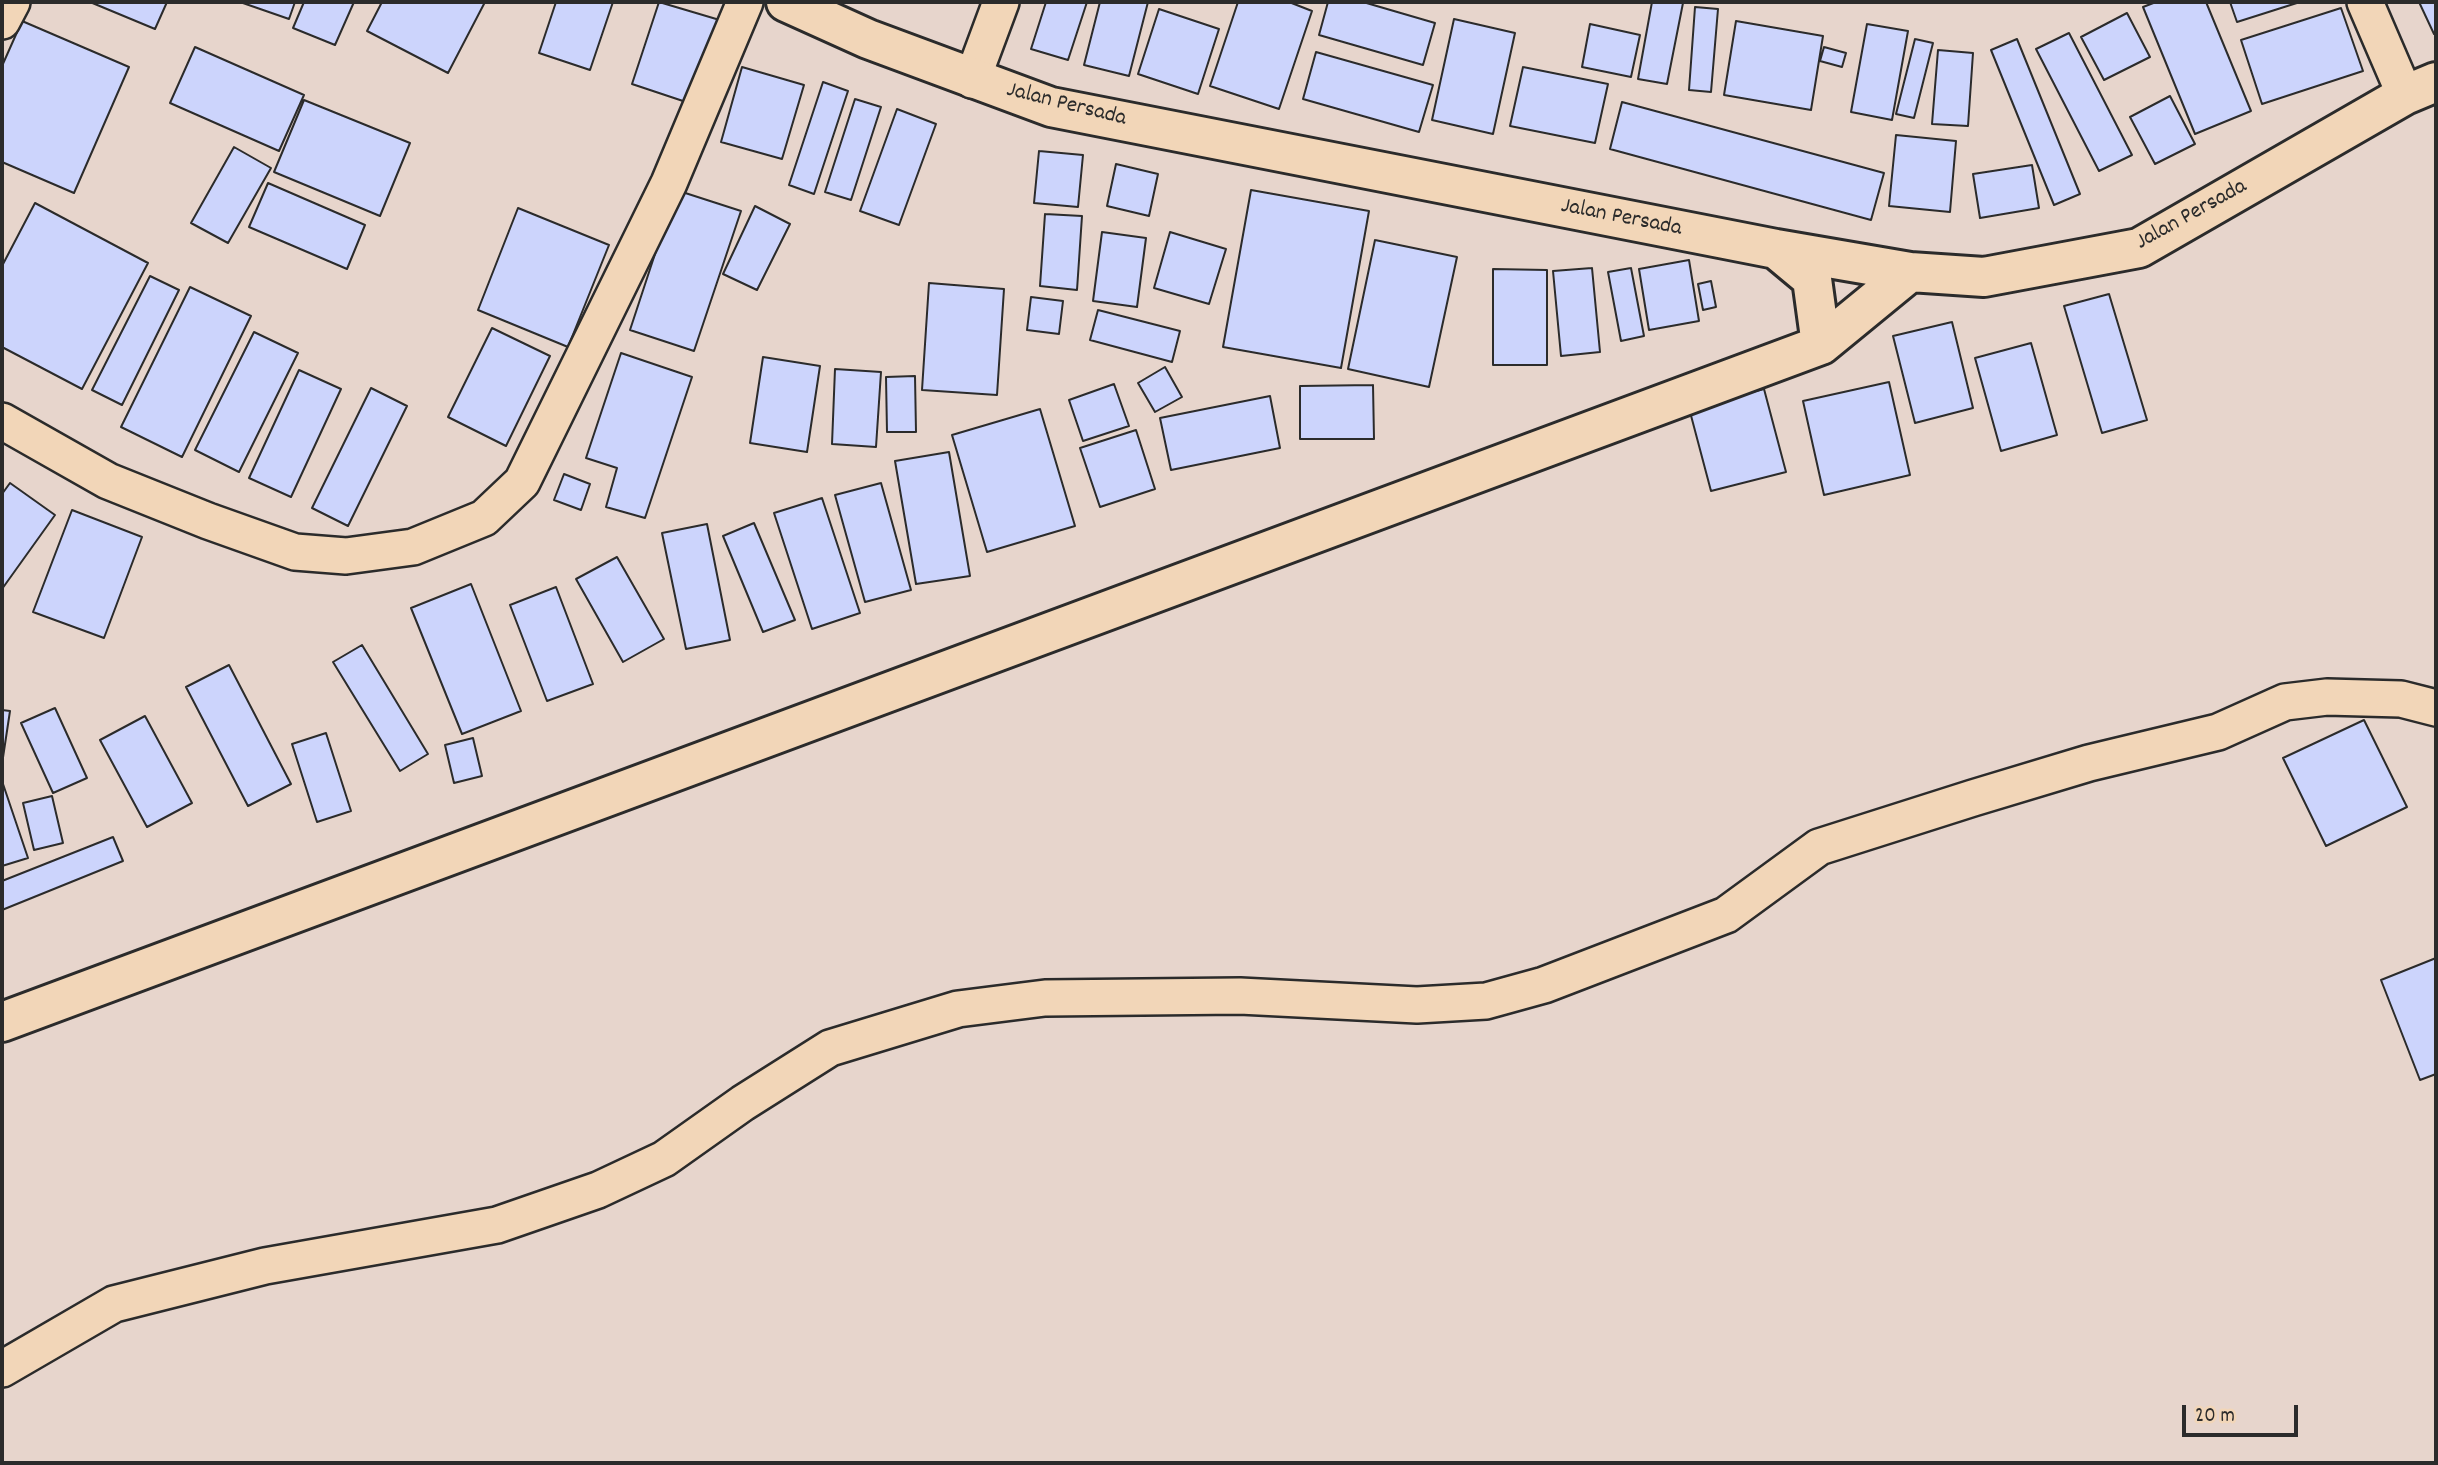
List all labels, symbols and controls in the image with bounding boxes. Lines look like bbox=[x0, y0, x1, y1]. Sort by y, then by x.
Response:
street label: Jalan Persada bbox=[1003, 78, 1129, 134]
street label: Jalan Persada bbox=[2132, 174, 2252, 258]
street label: Jalan Persada bbox=[1558, 194, 1684, 244]
scale bar bbox=[2186, 1392, 2302, 1436]
text: 20 m bbox=[2195, 1402, 2235, 1432]

